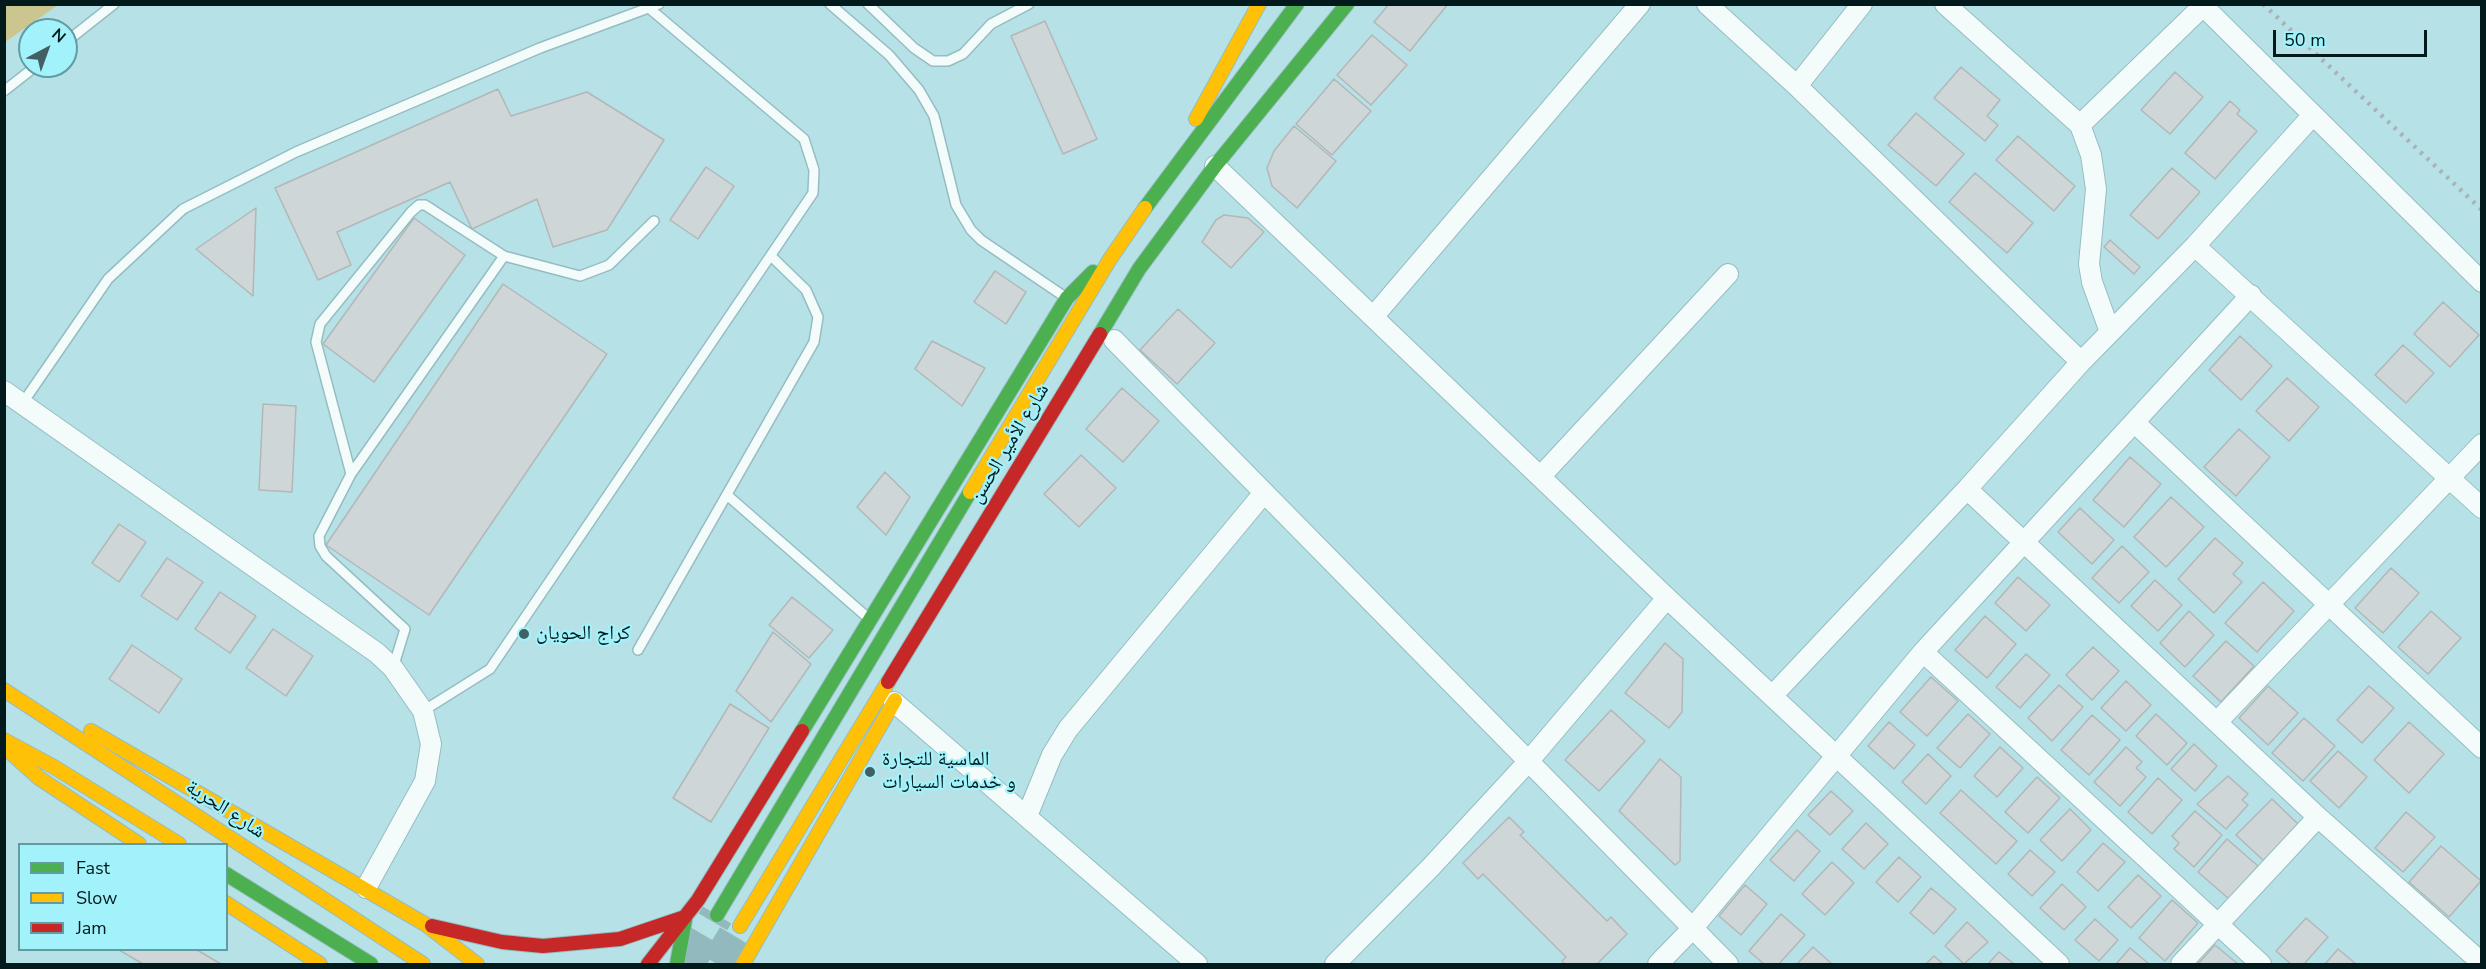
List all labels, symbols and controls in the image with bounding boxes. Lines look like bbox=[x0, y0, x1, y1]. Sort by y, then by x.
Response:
north arrow bbox=[18, 18, 78, 78]
scale bar bbox=[2276, 18, 2430, 56]
text: N bbox=[47, 24, 70, 48]
text: 50 m bbox=[2284, 28, 2326, 52]
street label: شارع الأمير الحسن bbox=[965, 380, 1055, 508]
place label: كراج الحويان bbox=[536, 622, 630, 646]
marker: كراج الحويان bbox=[517, 627, 531, 641]
place label: الماسية للتجارة و خدمات السيارات bbox=[882, 748, 1016, 795]
marker: الماسية للتجارة و خدمات السيارات bbox=[863, 765, 877, 779]
street label: شارع الحرية bbox=[181, 776, 269, 844]
legend bbox=[18, 843, 228, 951]
text: Fast bbox=[76, 856, 110, 880]
text: Slow bbox=[76, 886, 117, 910]
text: Jam bbox=[76, 916, 107, 940]

